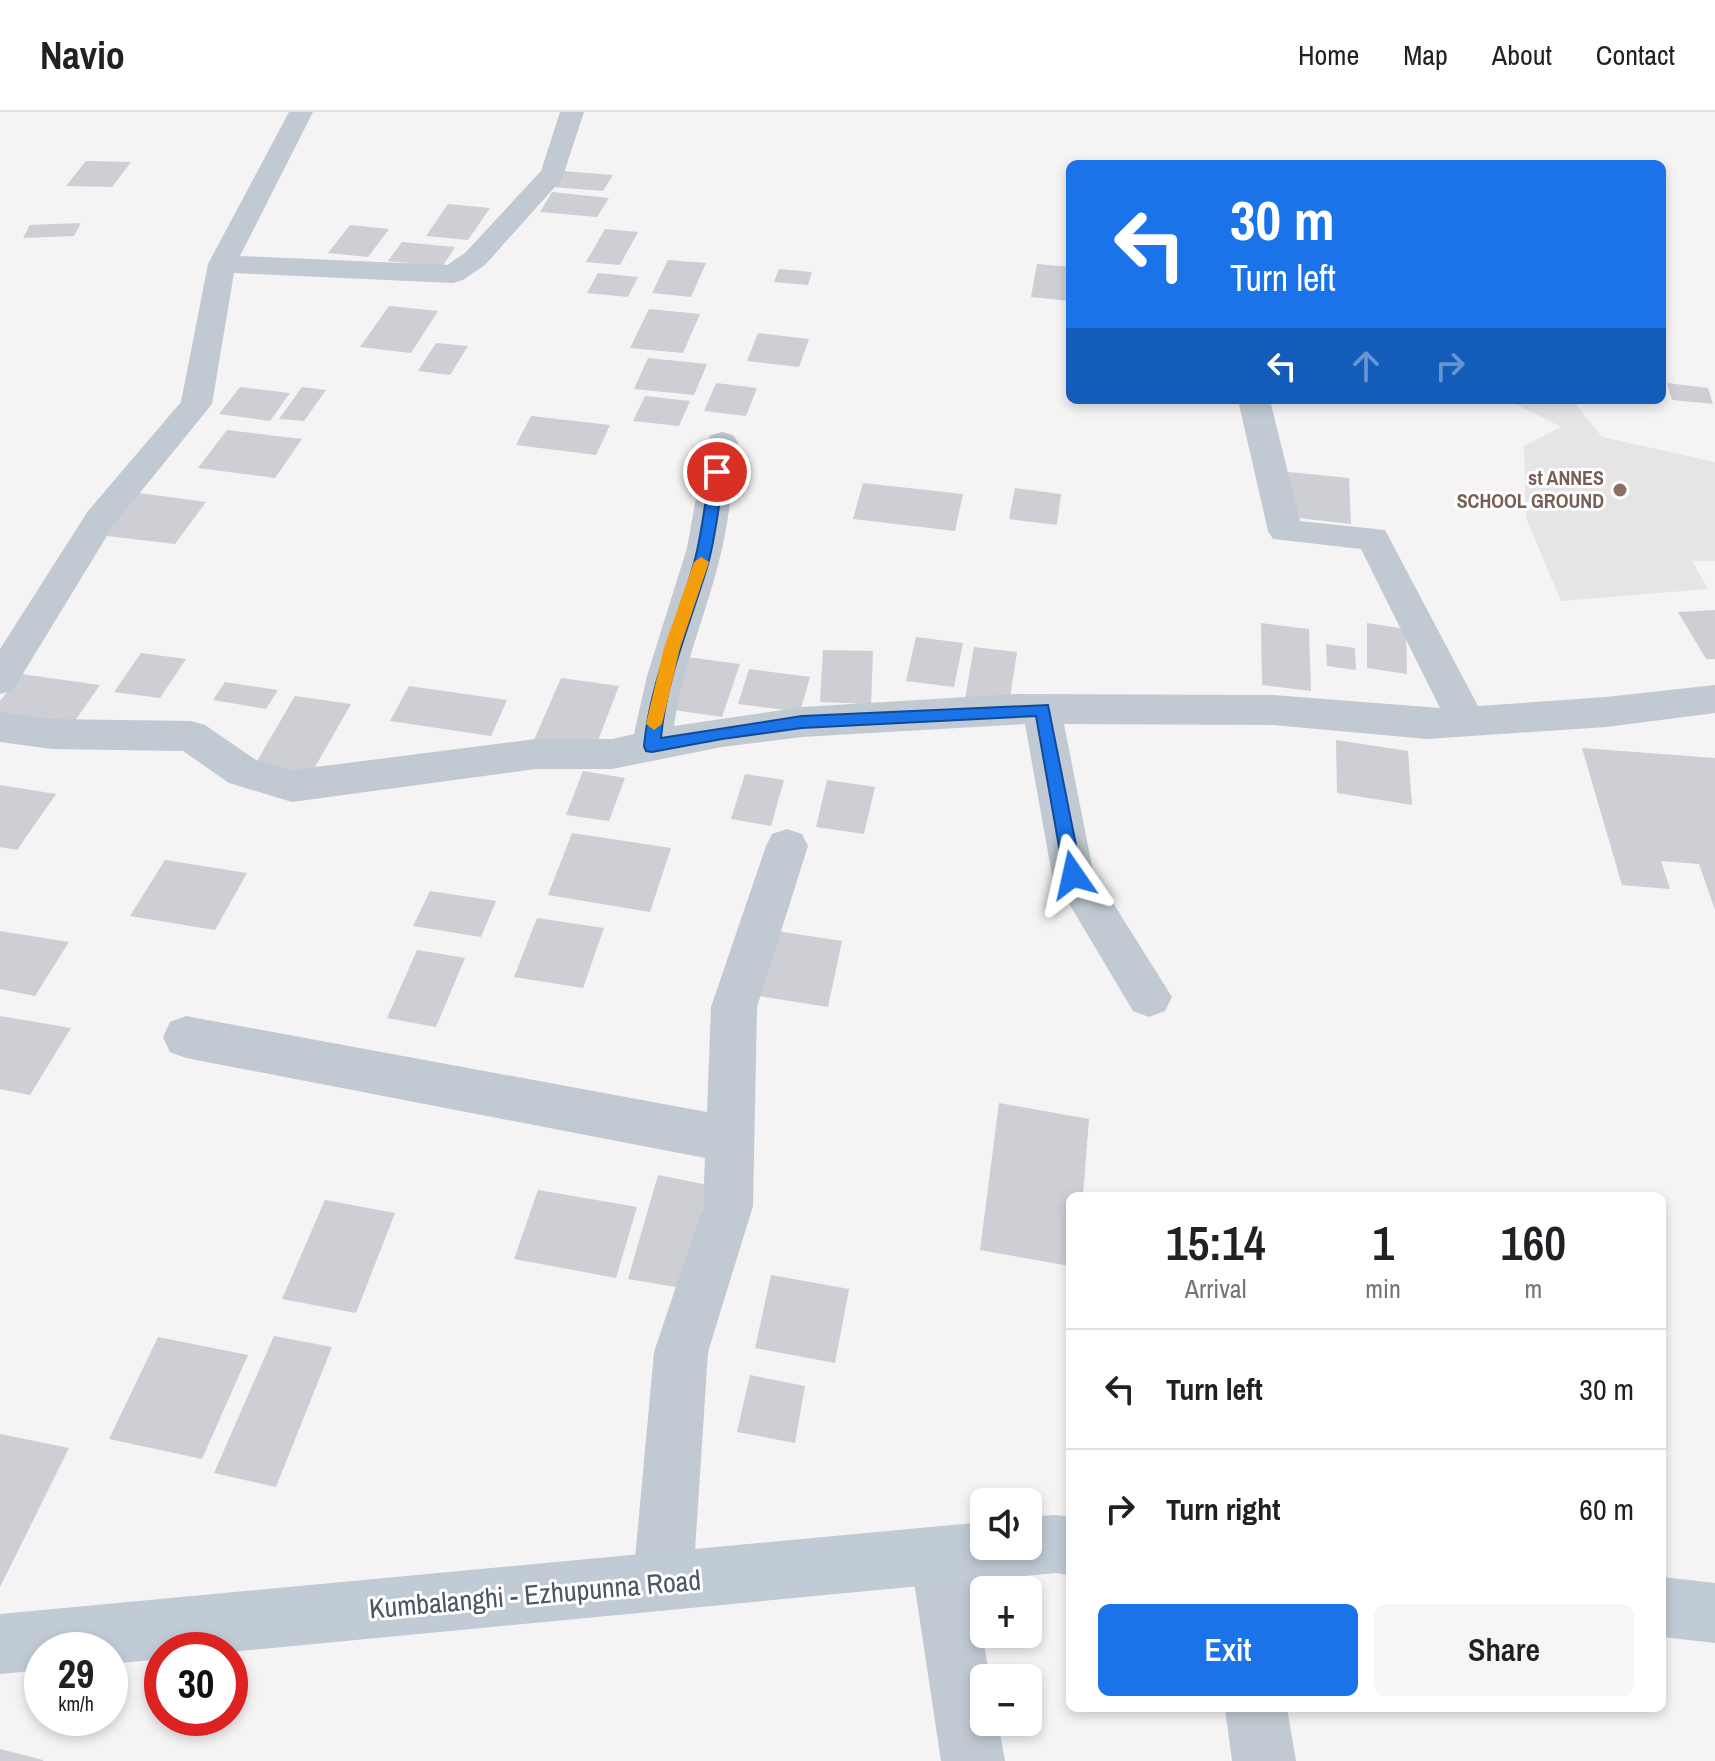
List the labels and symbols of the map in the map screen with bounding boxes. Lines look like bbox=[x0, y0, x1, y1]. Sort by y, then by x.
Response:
pin bbox=[683, 438, 751, 506]
place label: st ANNES SCHOOL GROUND bbox=[1457, 464, 1604, 514]
marker: st ANNES SCHOOL GROUND bbox=[1611, 481, 1629, 499]
position arrow bbox=[1031, 833, 1115, 917]
street label: Kumbalanghi - Ezhupunna Road bbox=[367, 1561, 703, 1627]
speed limit sign: 30 bbox=[144, 1632, 248, 1736]

